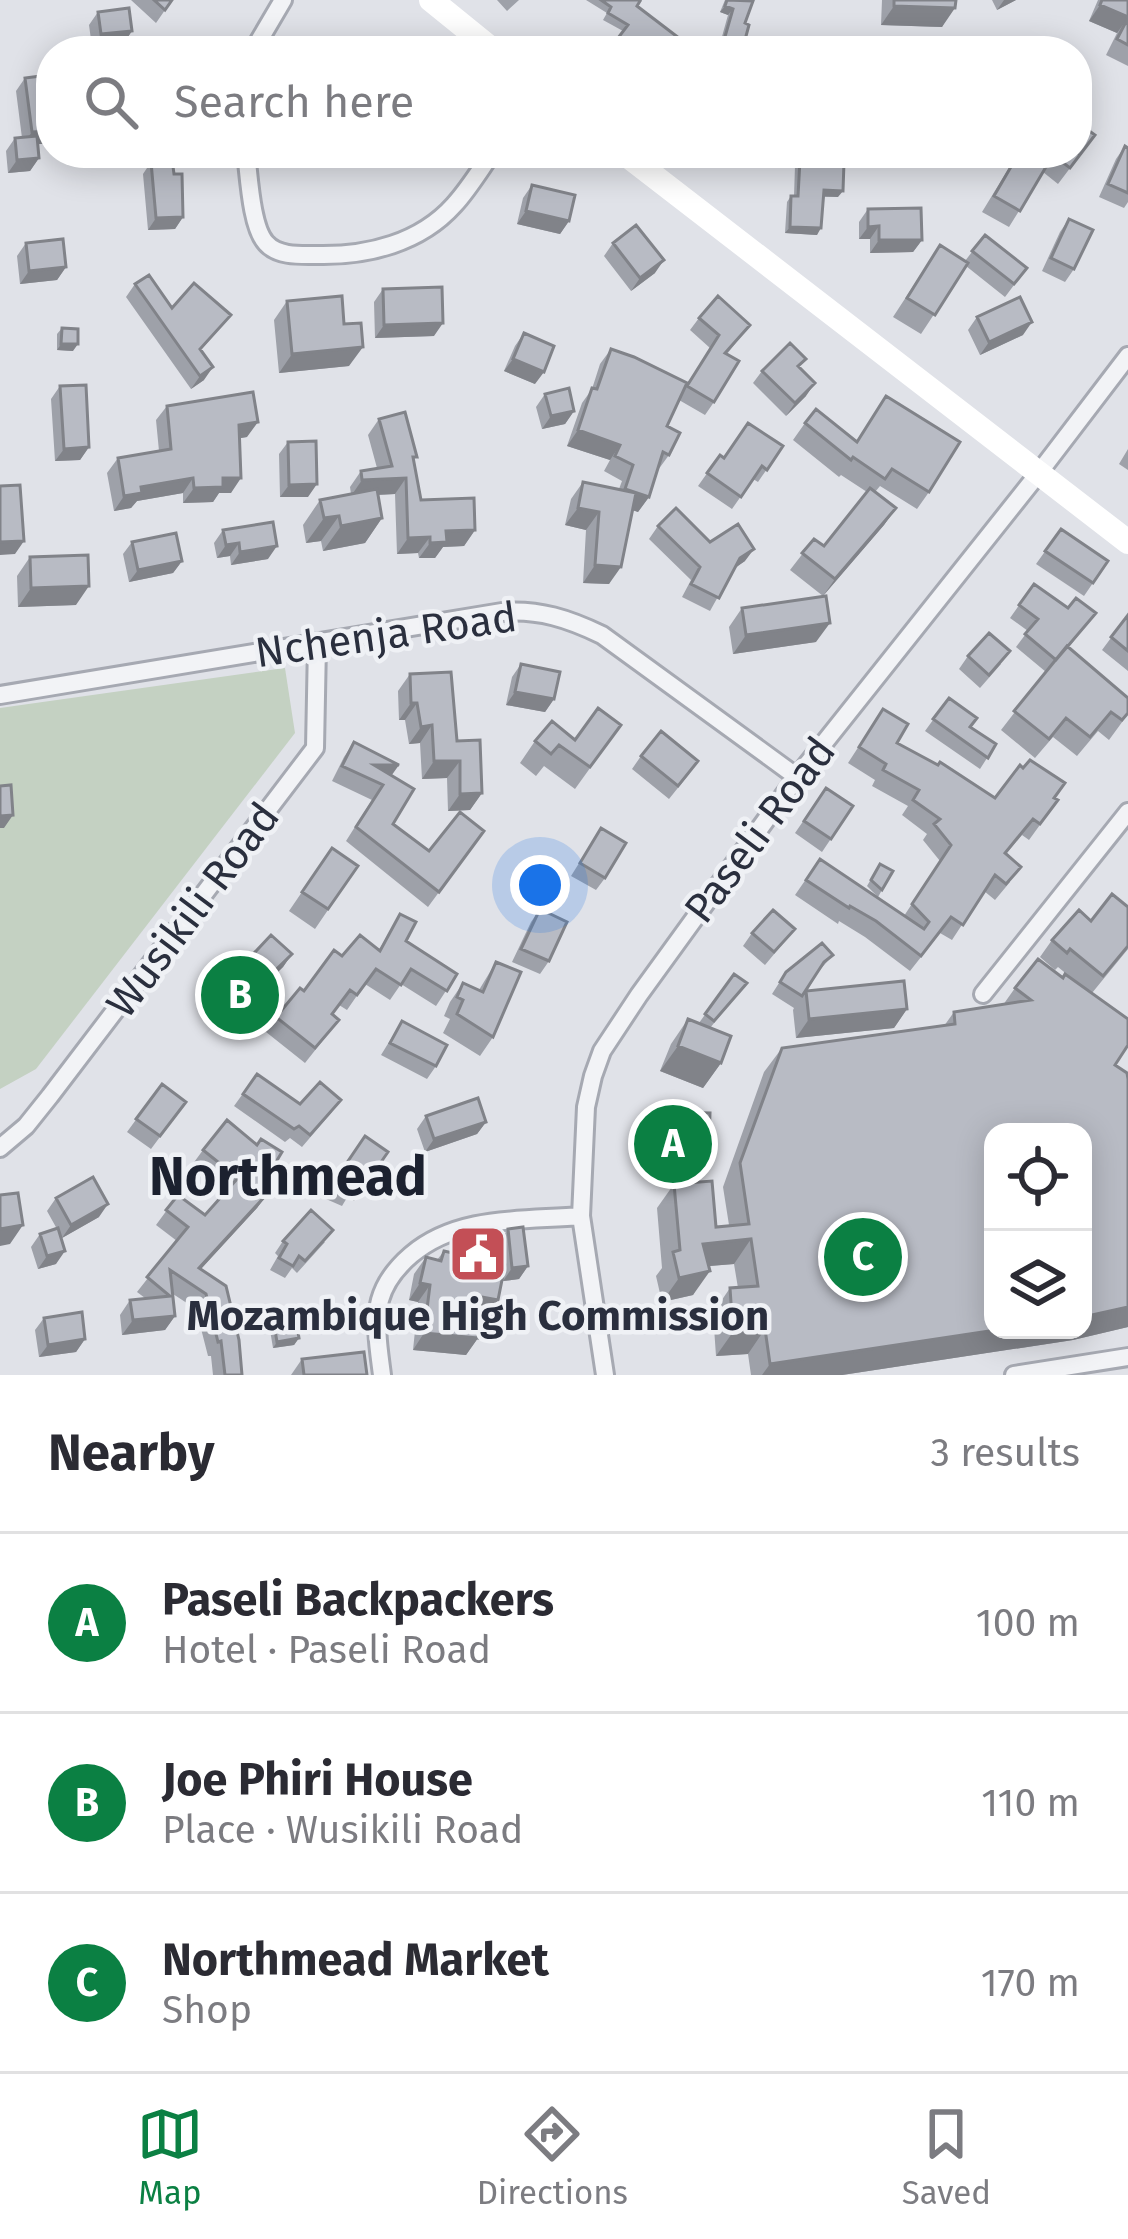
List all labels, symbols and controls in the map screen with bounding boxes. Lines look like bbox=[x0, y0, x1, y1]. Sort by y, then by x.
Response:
search box bbox=[36, 36, 1092, 168]
icon: search bbox=[78, 69, 144, 135]
text: Search here bbox=[174, 75, 414, 129]
street label: Nchenja Road bbox=[252, 592, 520, 678]
street label: Paseli Road bbox=[674, 727, 846, 933]
street label: Wusikili Road bbox=[96, 793, 290, 1027]
your location bbox=[510, 855, 570, 915]
pin: B bbox=[201, 950, 279, 1040]
pin: A bbox=[634, 1099, 712, 1189]
map controls bbox=[984, 1123, 1092, 1339]
button: locate bbox=[984, 1123, 1092, 1231]
district label: Northmead bbox=[149, 1145, 427, 1209]
pin: C bbox=[824, 1212, 902, 1302]
public building icon: Mozambique High Commission bbox=[447, 1223, 509, 1285]
button: layers bbox=[984, 1231, 1092, 1339]
place label: Mozambique High Commission bbox=[187, 1291, 769, 1341]
text: Nearby bbox=[48, 1422, 214, 1484]
text: 3 results bbox=[930, 1430, 1080, 1476]
text: Paseli Backpackers bbox=[162, 1573, 554, 1627]
text: A bbox=[75, 1600, 99, 1646]
text: 100 m bbox=[976, 1600, 1080, 1646]
text: Hotel · Paseli Road bbox=[162, 1627, 491, 1673]
text: Joe Phiri House bbox=[162, 1753, 473, 1807]
text: B bbox=[75, 1780, 99, 1826]
text: 110 m bbox=[981, 1780, 1080, 1826]
text: Place · Wusikili Road bbox=[162, 1807, 523, 1853]
text: Northmead Market bbox=[162, 1933, 549, 1987]
text: C bbox=[76, 1960, 98, 2006]
text: 170 m bbox=[981, 1960, 1080, 2006]
text: Shop bbox=[162, 1987, 252, 2033]
tab: Map bbox=[137, 2101, 203, 2213]
tab: Directions bbox=[477, 2101, 628, 2213]
tab: Saved bbox=[902, 2101, 991, 2213]

